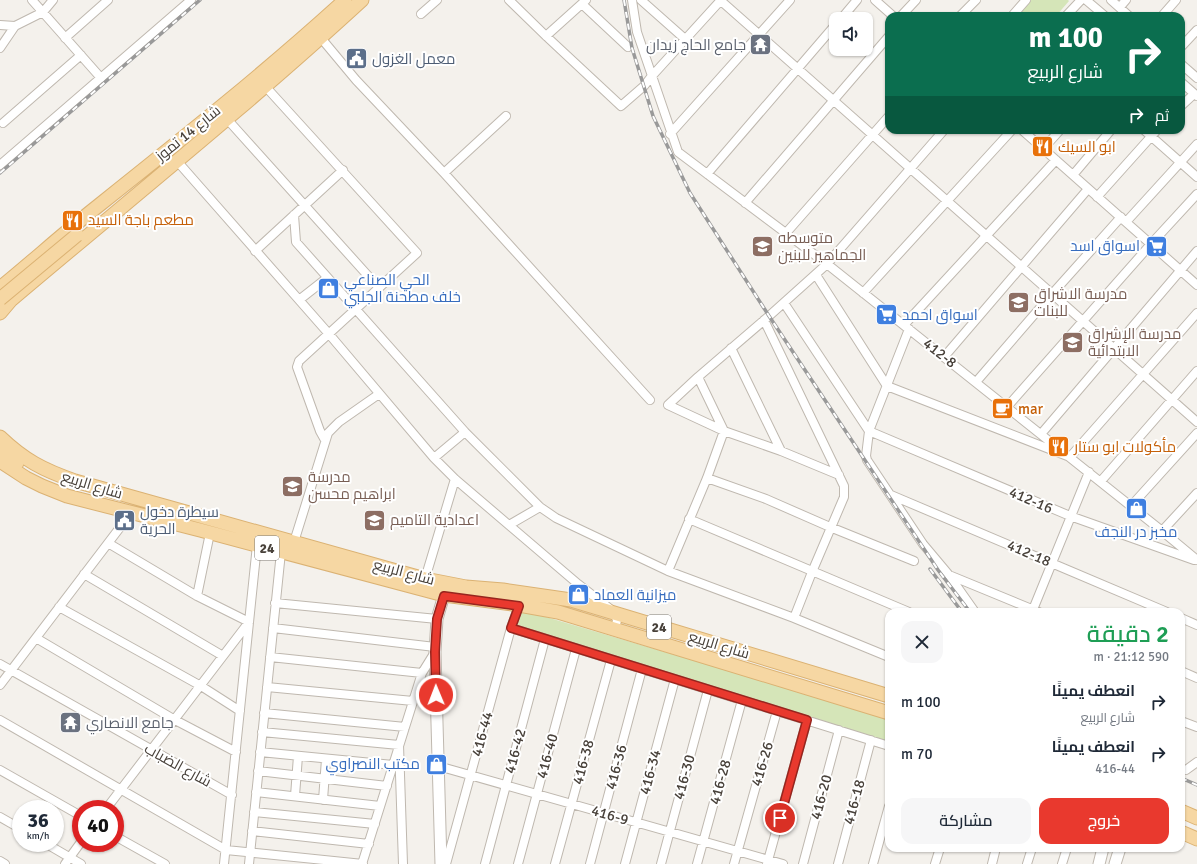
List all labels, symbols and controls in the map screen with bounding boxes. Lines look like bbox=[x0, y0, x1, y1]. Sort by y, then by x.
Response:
map controls bbox=[829, 12, 873, 56]
button: sound bbox=[829, 12, 873, 56]
text: 100 m bbox=[1029, 21, 1103, 55]
icon: right bbox=[1117, 28, 1169, 80]
temple icon: جامع الحاج زيدان bbox=[748, 32, 774, 58]
place label: جامع الحاج زيدان bbox=[646, 36, 746, 56]
public building icon: معمل الغزول bbox=[343, 46, 369, 72]
place label: معمل الغزول bbox=[372, 50, 455, 69]
text: شارع الربيع bbox=[1028, 61, 1103, 83]
street label: شارع 14 تموز bbox=[151, 101, 225, 167]
icon: right bbox=[1125, 104, 1147, 126]
text: ثم bbox=[1155, 107, 1169, 125]
restaurant icon: ابو السيك bbox=[1029, 134, 1055, 160]
place label: ابو السيك bbox=[1058, 138, 1116, 156]
restaurant icon: مطعم باجة السيد bbox=[59, 207, 85, 233]
place label: مطعم باجة السيد bbox=[88, 211, 194, 230]
place label: متوسطه الجماهير للبنين bbox=[778, 229, 866, 265]
supermarket icon: اسواق اسد bbox=[1143, 233, 1169, 259]
school or university icon: متوسطه الجماهير للبنين bbox=[749, 234, 775, 260]
place label: اسواق اسد bbox=[1070, 237, 1140, 256]
place label: الحي الصناعي خلف مطحنة الجلبي bbox=[344, 271, 461, 309]
shop icon: الحي الصناعي خلف مطحنة الجلبي bbox=[316, 276, 342, 302]
place label: مدرسة الاشراق للبنات bbox=[1034, 285, 1127, 320]
school or university icon: مدرسة الاشراق للبنات bbox=[1005, 290, 1031, 316]
supermarket icon: اسواق احمد bbox=[873, 302, 899, 328]
place label: اسواق احمد bbox=[902, 306, 978, 325]
place label: مدرسة الإشراق الابتدائية bbox=[1088, 325, 1181, 360]
school or university icon: مدرسة الإشراق الابتدائية bbox=[1059, 330, 1085, 356]
street label: 412-8 bbox=[920, 334, 960, 372]
cafe icon: mar bbox=[989, 396, 1015, 422]
place label: mar bbox=[1018, 400, 1044, 418]
restaurant icon: مأكولات ابو ستار bbox=[1046, 434, 1072, 460]
place label: مأكولات ابو ستار bbox=[1073, 437, 1176, 456]
street label: شارع الربيع bbox=[59, 467, 125, 505]
place label: مدرسة ابراهيم محسن bbox=[308, 468, 396, 504]
school or university icon: مدرسة ابراهيم محسن bbox=[279, 473, 305, 499]
street label: 412-16 bbox=[1006, 483, 1056, 517]
shop icon: مخبز در النجف bbox=[1123, 496, 1149, 522]
place label: سيطرة دخول الحرية bbox=[140, 503, 219, 538]
school or university icon: اعدادية التاميم bbox=[362, 507, 388, 533]
public building icon: سيطرة دخول الحرية bbox=[111, 508, 137, 534]
place label: اعدادية التاميم bbox=[390, 511, 479, 530]
place label: مخبز در النجف bbox=[1095, 523, 1177, 541]
road number: 24 bbox=[255, 536, 279, 560]
street label: 412-18 bbox=[1004, 536, 1054, 570]
street label: شارع الربيع bbox=[371, 555, 437, 591]
shop icon: ميزانية العماد bbox=[566, 582, 592, 608]
place label: ميزانية العماد bbox=[594, 586, 676, 604]
road number: 24 bbox=[647, 615, 671, 639]
text: 2 دقيقة bbox=[1087, 619, 1169, 649]
button: close bbox=[901, 621, 943, 663]
street label: شارع الربيع bbox=[686, 627, 752, 665]
text: 590 m · 21:12 bbox=[1093, 649, 1169, 665]
position arrow bbox=[415, 674, 457, 716]
text: انعطف يمينًا bbox=[1052, 682, 1135, 700]
icon: right bbox=[1147, 691, 1169, 713]
text: 100 m bbox=[901, 693, 941, 711]
temple icon: جامع الانصاري bbox=[57, 710, 83, 736]
street label: 416-44 bbox=[467, 710, 497, 758]
text: شارع الربيع bbox=[1080, 710, 1135, 726]
place label: جامع الانصاري bbox=[86, 714, 173, 735]
street label: 416-42 bbox=[500, 727, 530, 775]
street label: 416-40 bbox=[532, 732, 562, 780]
street label: 416-38 bbox=[568, 738, 598, 786]
text: انعطف يمينًا bbox=[1052, 738, 1135, 756]
street label: شارع الضباب bbox=[140, 739, 215, 793]
street label: 416-26 bbox=[747, 740, 777, 788]
street label: 416-36 bbox=[601, 743, 631, 791]
icon: right bbox=[1147, 743, 1169, 765]
text: 70 m bbox=[901, 745, 932, 763]
street label: 416-34 bbox=[635, 748, 665, 796]
shop icon: مكتب النصراوي bbox=[423, 751, 449, 777]
street label: 416-30 bbox=[669, 753, 699, 801]
place label: مكتب النصراوي bbox=[326, 755, 420, 776]
street label: 416-28 bbox=[705, 758, 735, 806]
text: 416-44 bbox=[1095, 761, 1135, 777]
street label: 416-20 bbox=[806, 773, 836, 821]
street label: 416-18 bbox=[839, 778, 869, 826]
button: مشاركة bbox=[901, 798, 1031, 844]
button: خروج bbox=[1039, 798, 1169, 844]
speed limit sign: 40 bbox=[72, 800, 124, 852]
street label: 416-9 bbox=[589, 801, 631, 829]
pin bbox=[763, 801, 797, 835]
icon: arrive bbox=[769, 807, 791, 829]
text: 36 bbox=[27, 808, 49, 833]
text: km/h bbox=[27, 830, 49, 842]

